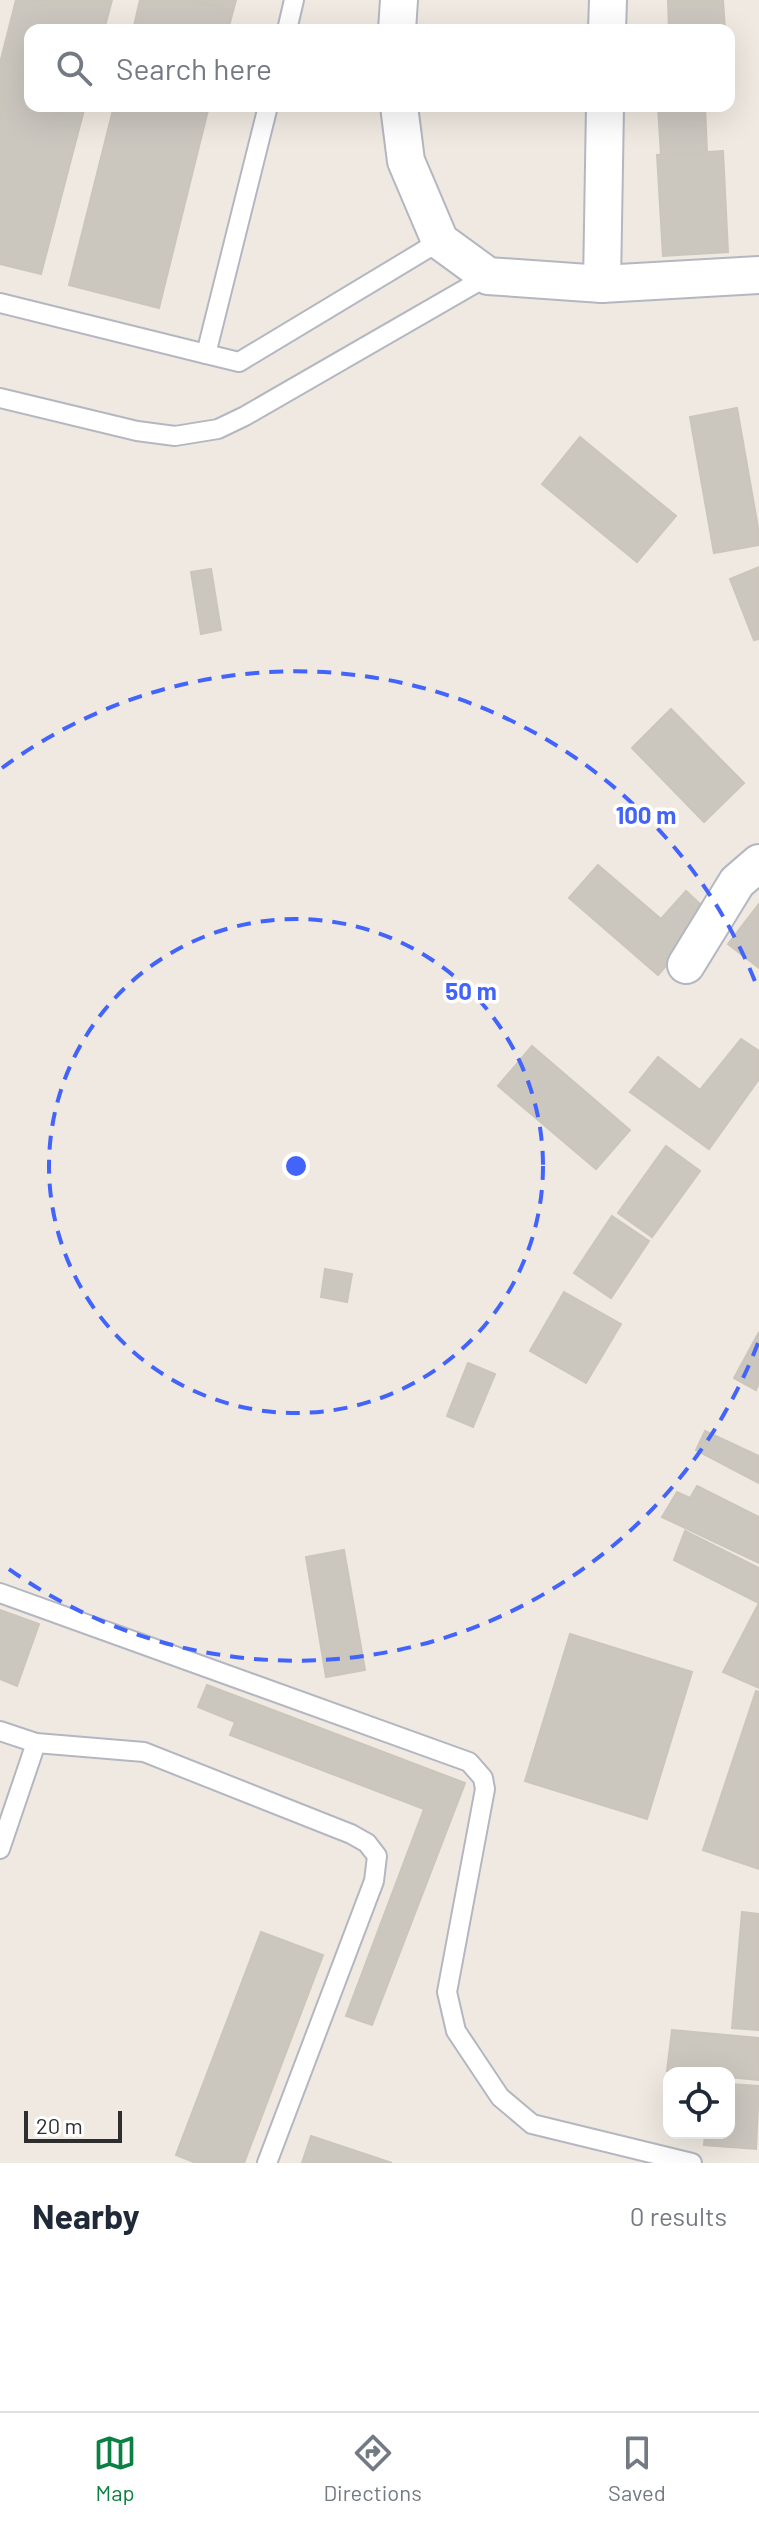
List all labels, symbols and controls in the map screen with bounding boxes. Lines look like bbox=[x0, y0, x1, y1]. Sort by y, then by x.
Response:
search box bbox=[24, 24, 735, 112]
icon: search bbox=[52, 46, 96, 90]
text: Search here bbox=[116, 50, 272, 86]
text: 100 m bbox=[616, 800, 676, 829]
text: 50 m bbox=[445, 976, 497, 1005]
centre of rings bbox=[282, 1152, 310, 1180]
map controls bbox=[663, 2067, 735, 2139]
button: locate bbox=[663, 2067, 735, 2139]
scale bar bbox=[24, 2107, 122, 2143]
text: 20 m bbox=[36, 2112, 83, 2138]
text: Nearby bbox=[32, 2195, 140, 2236]
text: 0 results bbox=[630, 2200, 727, 2231]
tab: Map bbox=[93, 2431, 137, 2505]
tab: Directions bbox=[323, 2431, 422, 2505]
tab: Saved bbox=[608, 2431, 666, 2505]

